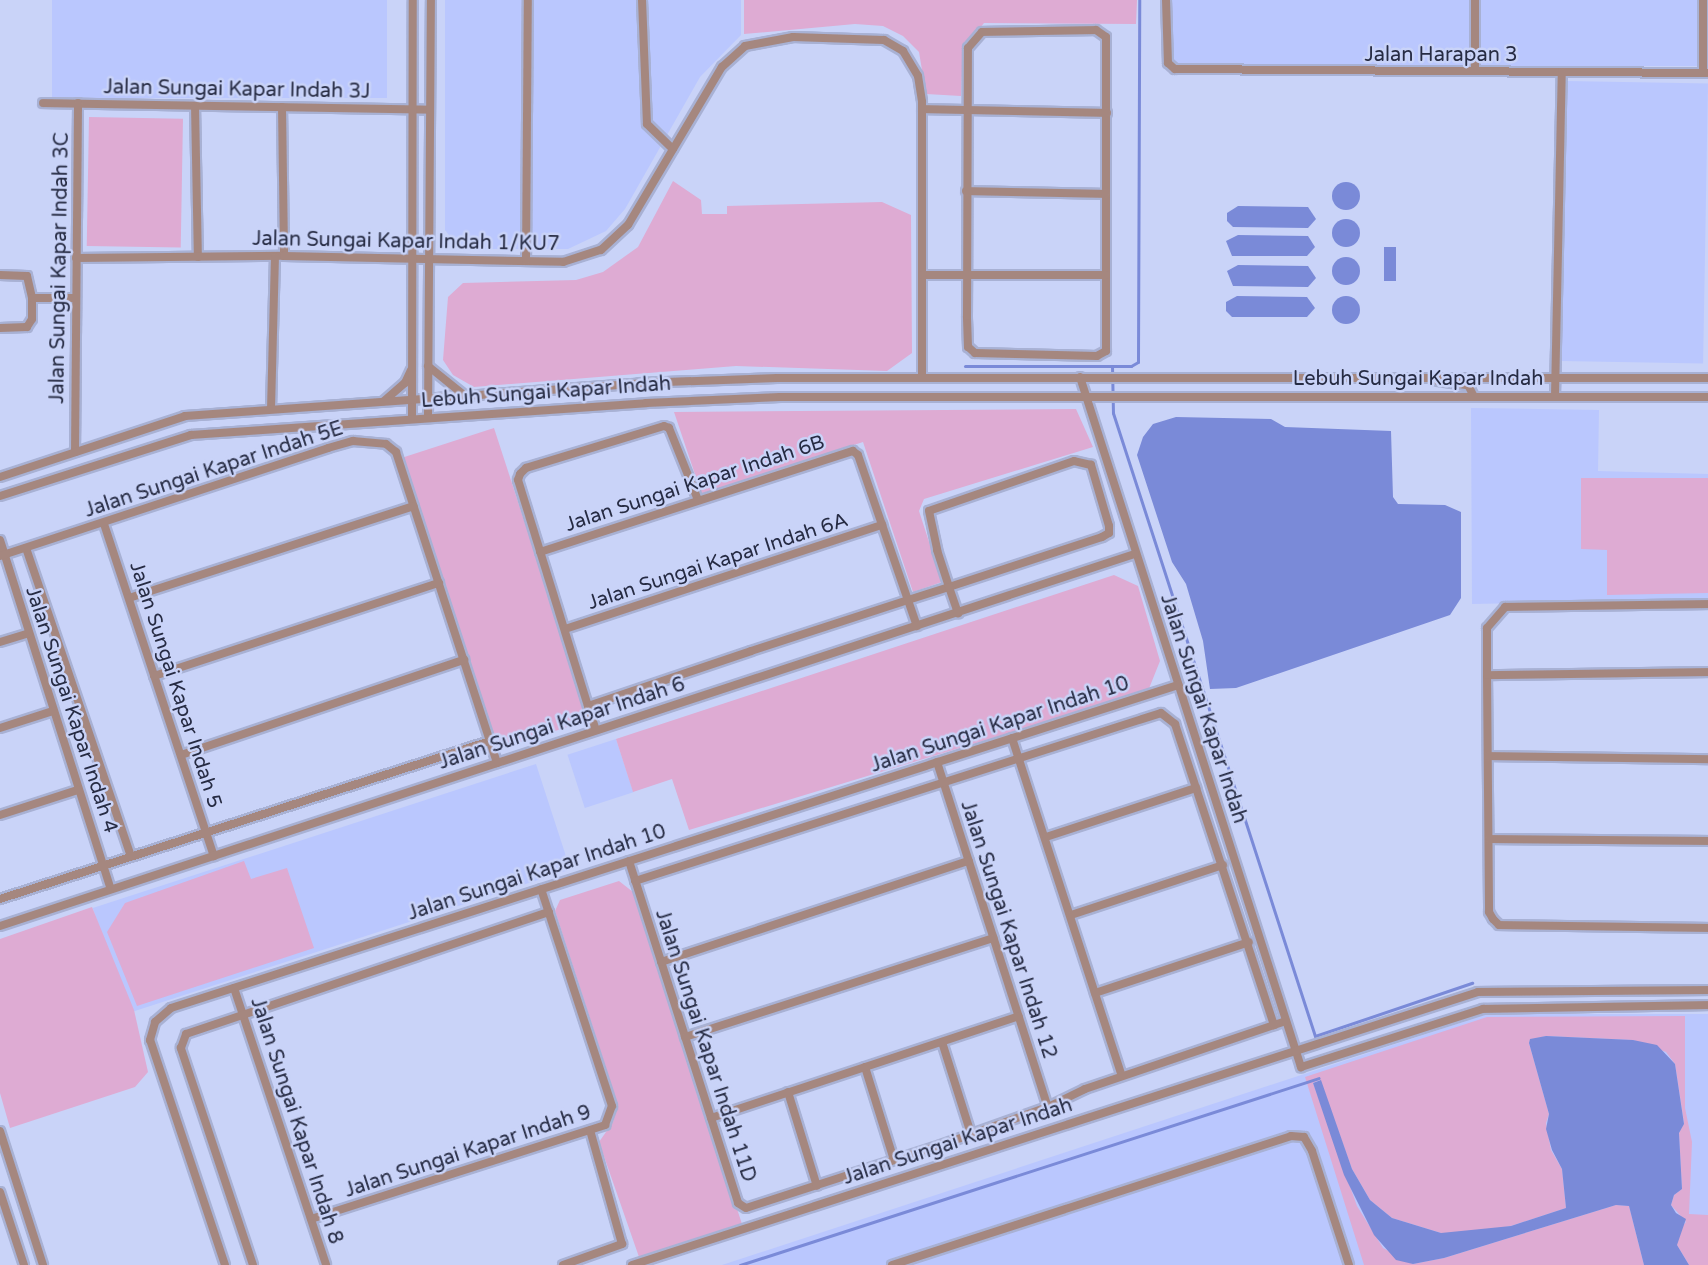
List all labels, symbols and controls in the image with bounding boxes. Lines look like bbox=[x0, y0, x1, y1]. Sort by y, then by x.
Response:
street label: Jalan Harapan 3 bbox=[1364, 43, 1518, 67]
street label: Jalan Sungai Kapar Indah 3J bbox=[103, 76, 371, 104]
street label: Jalan Sungai Kapar Indah 3C bbox=[46, 132, 74, 404]
street label: Jalan Sungai Kapar Indah 1/KU7 bbox=[252, 227, 560, 257]
street label: Lebuh Sungai Kapar Indah bbox=[1293, 367, 1543, 391]
street label: Lebuh Sungai Kapar Indah bbox=[420, 372, 672, 414]
street label: Jalan Sungai Kapar Indah 5E bbox=[82, 417, 346, 523]
street label: Jalan Sungai Kapar Indah 6B bbox=[562, 431, 828, 537]
street label: Jalan Sungai Kapar Indah 6A bbox=[585, 508, 851, 616]
street label: Jalan Sungai Kapar Indah 5 bbox=[124, 559, 226, 811]
street label: Jalan Sungai Kapar Indah 4 bbox=[20, 584, 122, 836]
street label: Jalan Sungai Kapar Indah bbox=[1155, 591, 1251, 827]
street label: Jalan Sungai Kapar Indah 10 bbox=[868, 672, 1132, 778]
street label: Jalan Sungai Kapar Indah 6 bbox=[436, 673, 688, 775]
street label: Jalan Sungai Kapar Indah 12 bbox=[955, 798, 1061, 1062]
street label: Jalan Sungai Kapar Indah 10 bbox=[405, 820, 669, 926]
street label: Jalan Sungai Kapar Indah 11D bbox=[650, 907, 760, 1185]
street label: Jalan Sungai Kapar Indah 8 bbox=[245, 995, 347, 1247]
street label: Jalan Sungai Kapar Indah bbox=[840, 1094, 1076, 1190]
street label: Jalan Sungai Kapar Indah 9 bbox=[342, 1101, 594, 1203]

